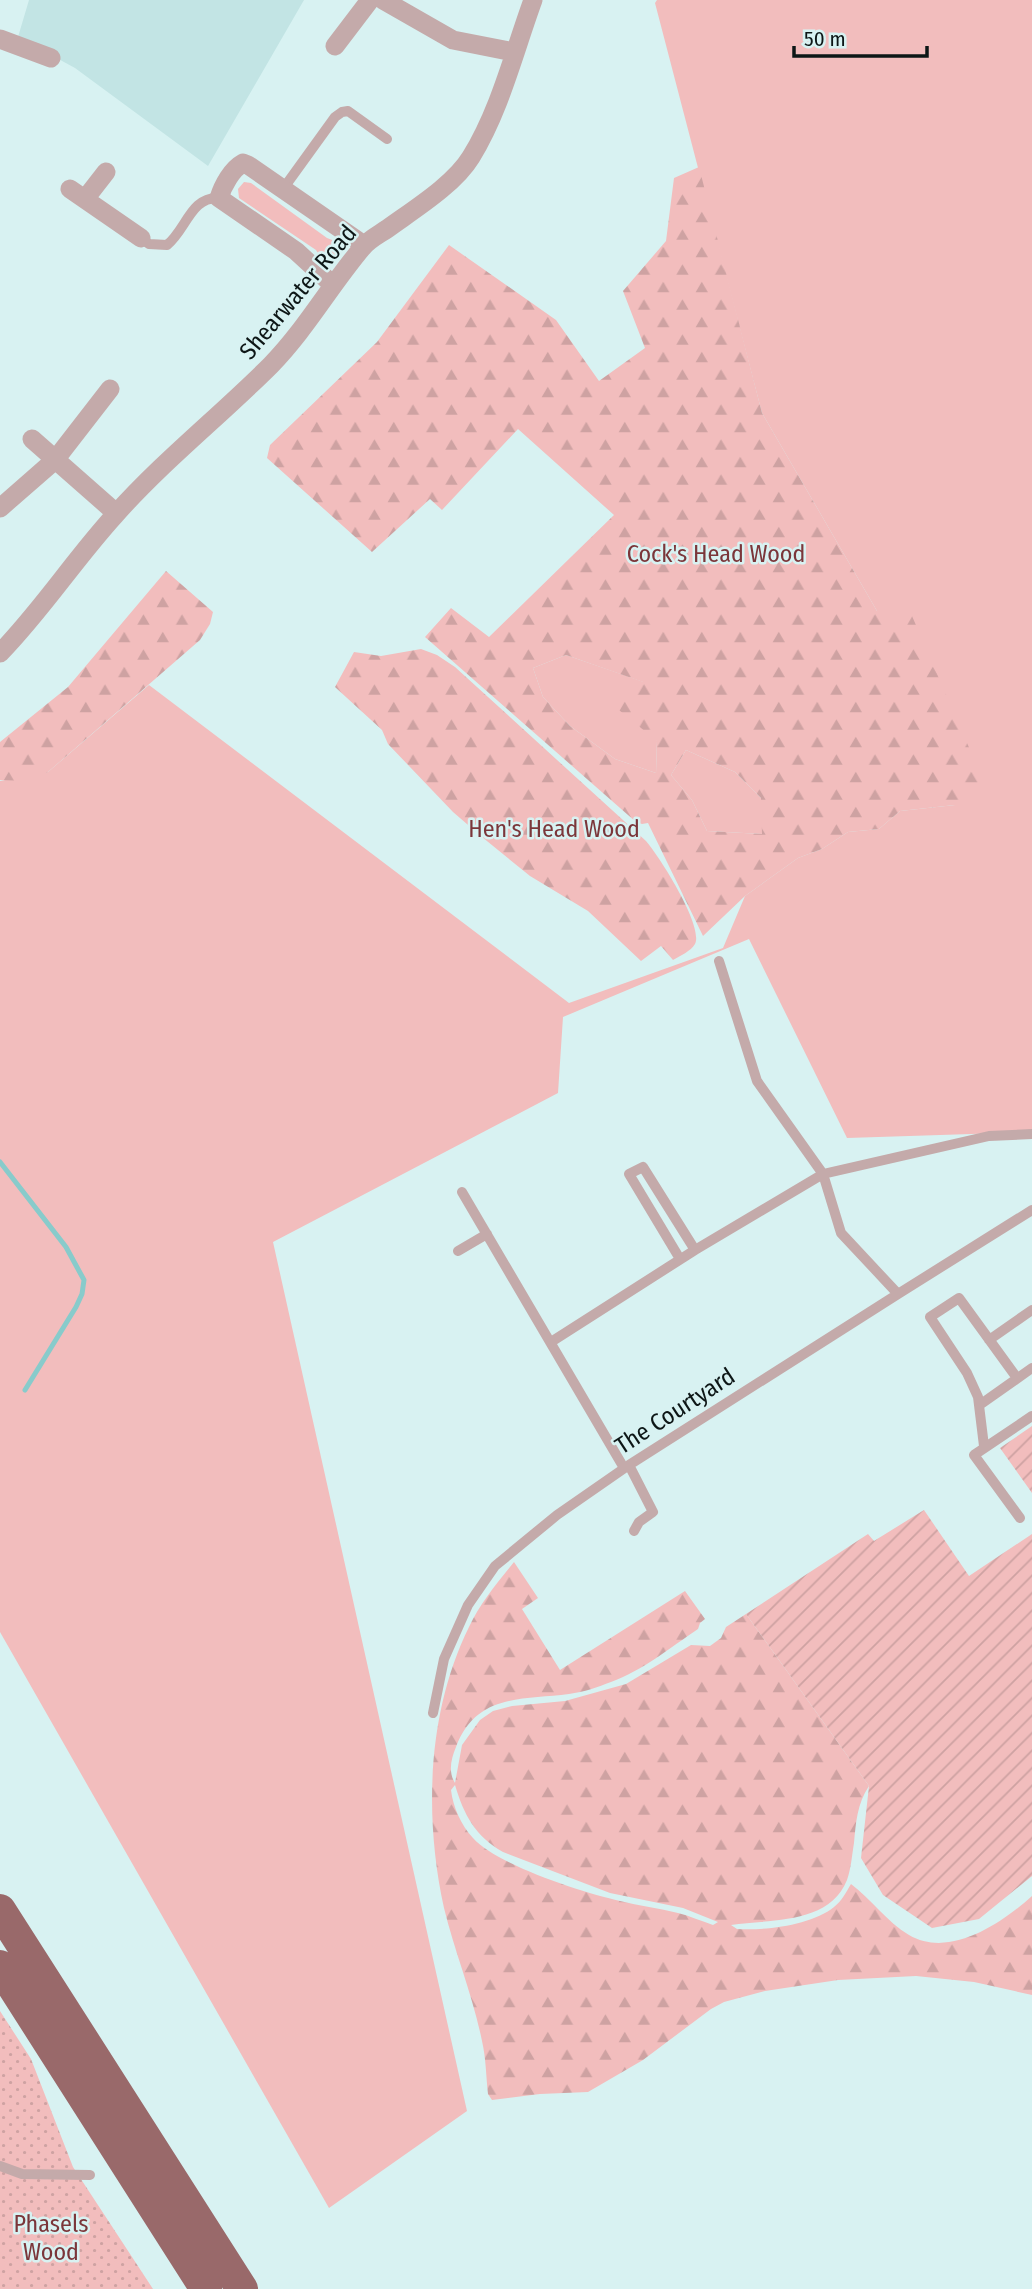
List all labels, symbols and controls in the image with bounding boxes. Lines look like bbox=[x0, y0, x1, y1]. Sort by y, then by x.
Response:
scale bar bbox=[794, 14, 927, 58]
text: 50 m bbox=[804, 26, 846, 52]
street label: Shearwater Road bbox=[234, 219, 362, 365]
park label: Cock's Head Wood bbox=[627, 540, 805, 568]
park label: Hen's Head Wood bbox=[468, 815, 640, 843]
street label: The Courtyard bbox=[610, 1362, 740, 1460]
park label: Phasels Wood bbox=[14, 2210, 89, 2266]

